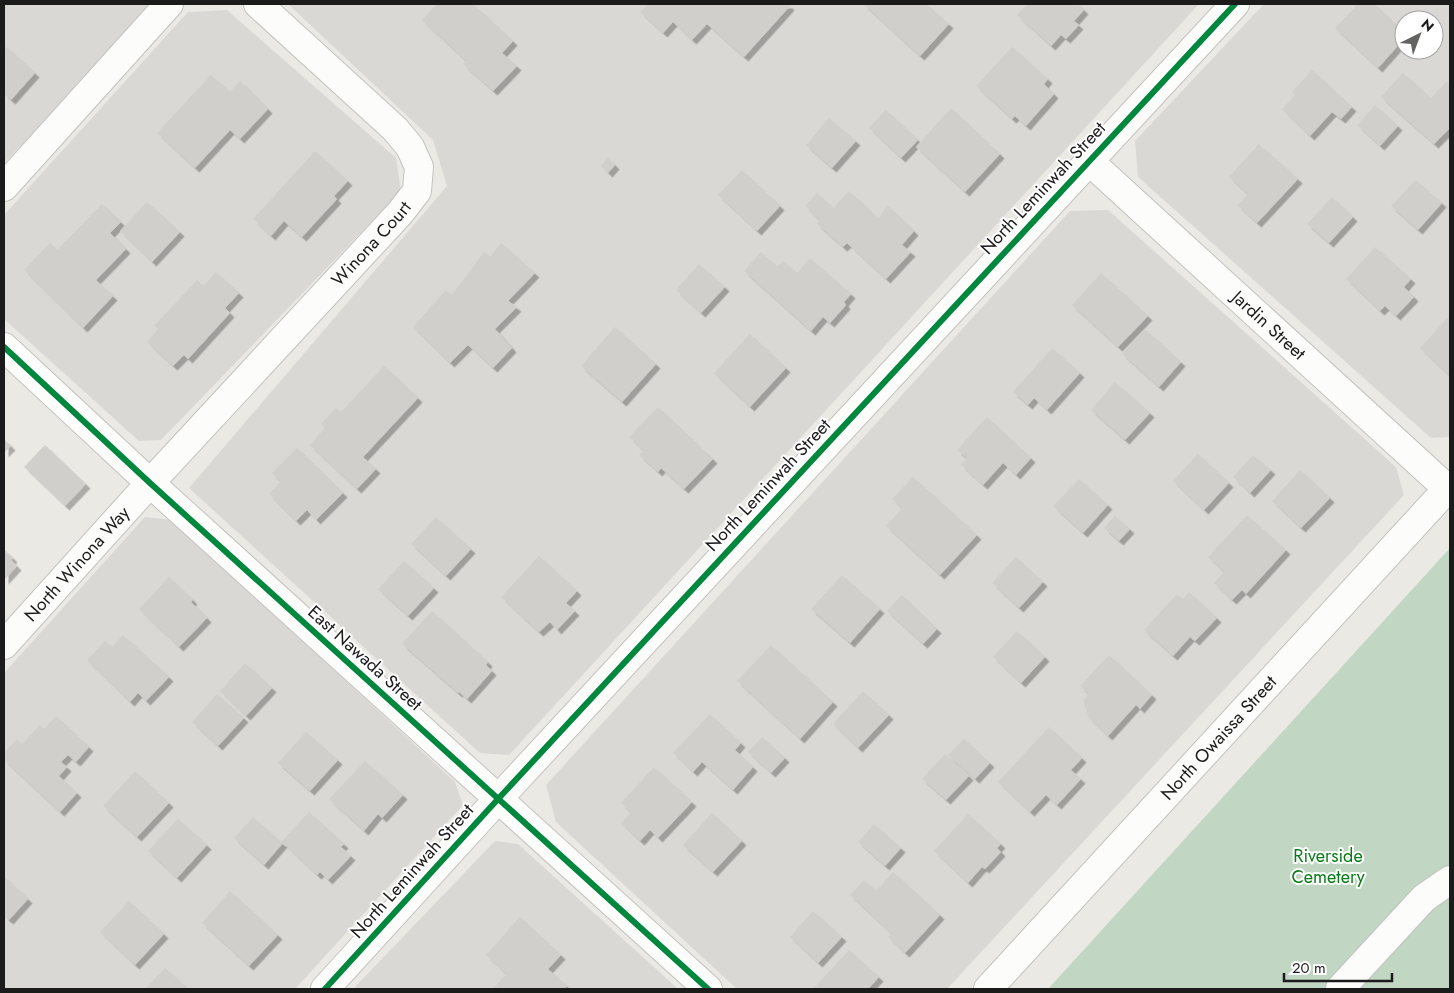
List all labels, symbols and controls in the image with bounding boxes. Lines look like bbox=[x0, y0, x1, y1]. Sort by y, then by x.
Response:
north arrow bbox=[1394, 10, 1444, 60]
text: N bbox=[1417, 14, 1439, 36]
street label: North Leminwah Street bbox=[974, 115, 1112, 260]
street label: Winona Court bbox=[325, 195, 418, 292]
street label: Jardin Street bbox=[1225, 283, 1312, 366]
street label: North Leminwah Street bbox=[699, 412, 837, 557]
street label: North Winona Way bbox=[18, 501, 136, 627]
street label: East Nawada Street bbox=[302, 599, 429, 717]
street label: North Owaissa Street bbox=[1155, 669, 1283, 806]
street label: North Leminwah Street bbox=[344, 797, 480, 944]
park label: Riverside Cemetery bbox=[1291, 843, 1365, 890]
scale bar bbox=[1284, 950, 1392, 982]
text: 20 m bbox=[1292, 957, 1326, 979]

